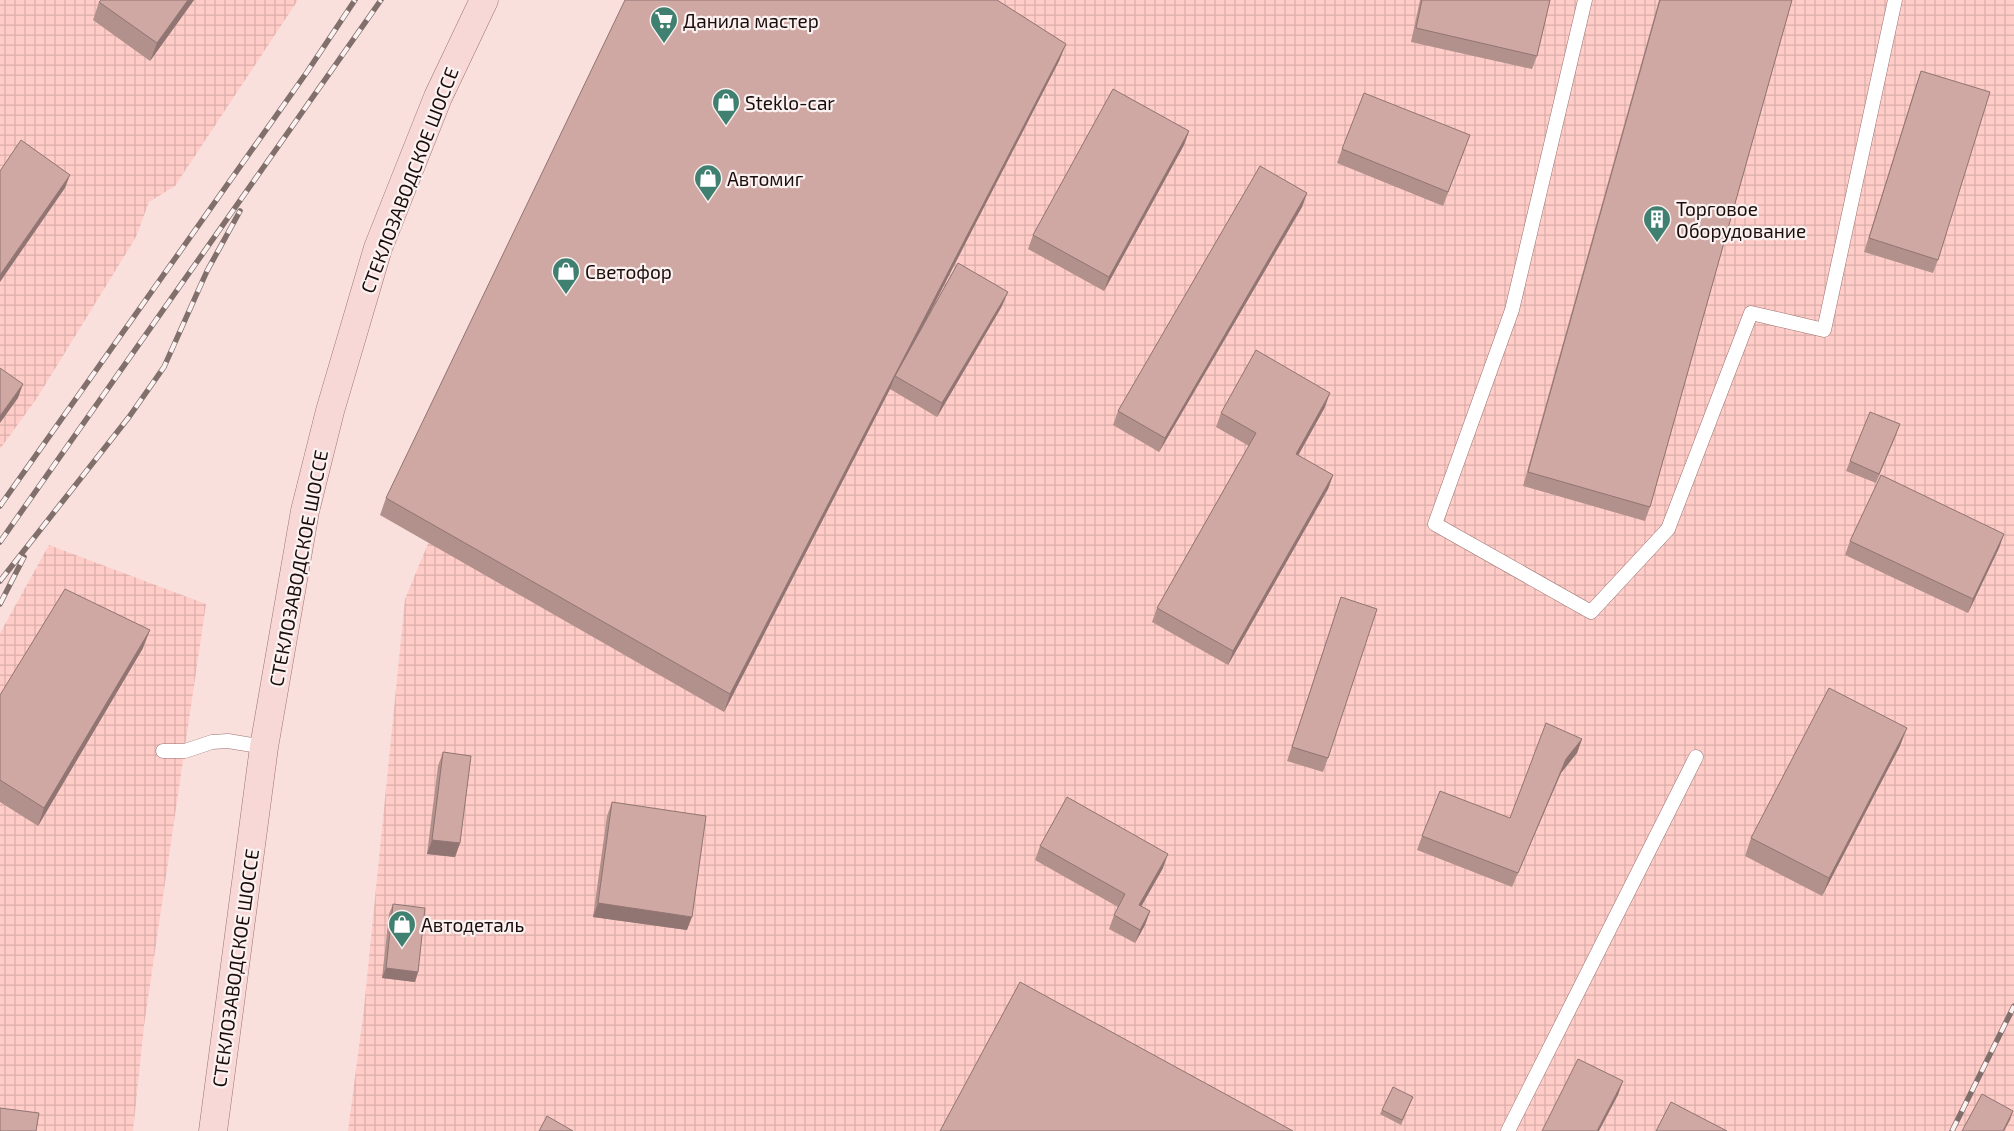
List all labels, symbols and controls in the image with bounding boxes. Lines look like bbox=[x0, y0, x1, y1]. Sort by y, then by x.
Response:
supermarket icon: Данила мастер bbox=[649, 5, 679, 44]
place label: Данила мастер bbox=[683, 9, 819, 32]
street label: СТЕКЛОЗАВОДСКОЕ ШОССЕ bbox=[355, 64, 463, 296]
shop icon: Steklo-car bbox=[711, 87, 741, 126]
place label: Steklo-car bbox=[745, 91, 835, 114]
shop icon: Автомиг bbox=[693, 163, 723, 202]
place label: Автомиг bbox=[727, 167, 804, 190]
place label: Торговое Оборудование bbox=[1676, 197, 1806, 243]
building icon: Торговое Оборудование bbox=[1642, 204, 1672, 243]
shop icon: Светофор bbox=[551, 256, 581, 295]
place label: Светофор bbox=[585, 260, 672, 283]
street label: СТЕКЛОЗАВОДСКОЕ ШОССЕ bbox=[264, 448, 332, 688]
street label: СТЕКЛОЗАВОДСКОЕ ШОССЕ bbox=[207, 847, 263, 1089]
shop icon: Автодеталь bbox=[387, 909, 417, 948]
place label: Автодеталь bbox=[421, 913, 524, 936]

